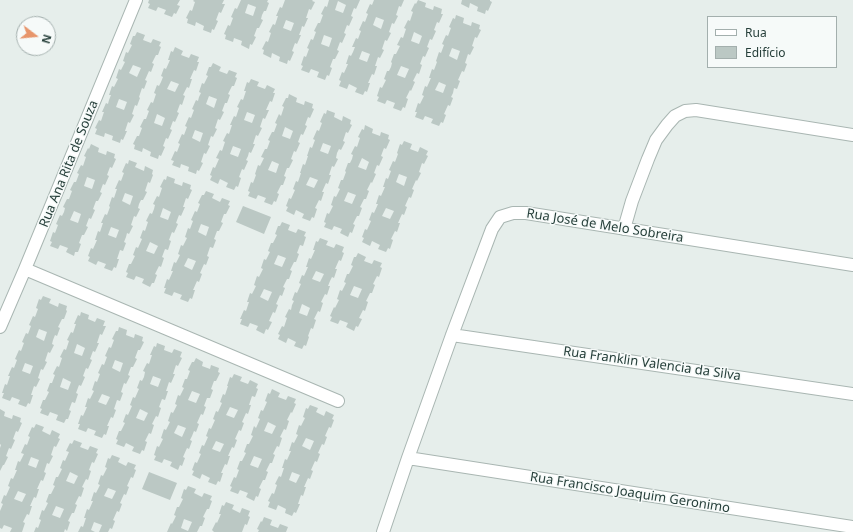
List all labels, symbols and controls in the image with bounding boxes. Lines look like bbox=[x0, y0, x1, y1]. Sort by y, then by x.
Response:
north arrow bbox=[16, 16, 56, 56]
legend bbox=[707, 16, 837, 68]
text: Rua bbox=[745, 24, 767, 41]
text: N bbox=[39, 33, 56, 46]
text: Edifício bbox=[745, 44, 786, 61]
street label: Rua Ana Rita de Souza bbox=[36, 98, 102, 230]
street label: Rua José de Melo Sobreira bbox=[525, 206, 685, 246]
street label: Rua Franklin Valencia da Silva bbox=[562, 344, 742, 384]
street label: Rua Francisco Joaquim Geronimo bbox=[529, 469, 731, 517]

